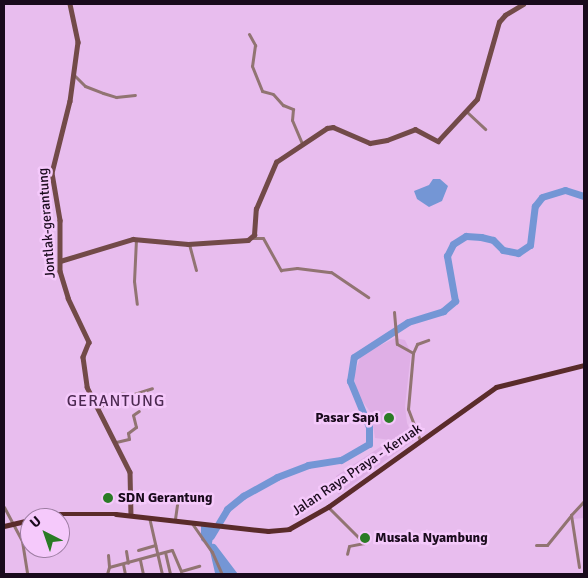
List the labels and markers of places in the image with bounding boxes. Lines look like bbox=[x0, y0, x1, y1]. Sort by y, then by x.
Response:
place label: Pasar Sapi bbox=[315, 410, 379, 426]
marker: Pasar Sapi bbox=[383, 412, 395, 424]
place label: SDN Gerantung bbox=[118, 490, 212, 506]
marker: SDN Gerantung bbox=[102, 492, 114, 504]
place label: Musala Nyambung bbox=[375, 530, 488, 546]
marker: Musala Nyambung bbox=[359, 532, 371, 544]

